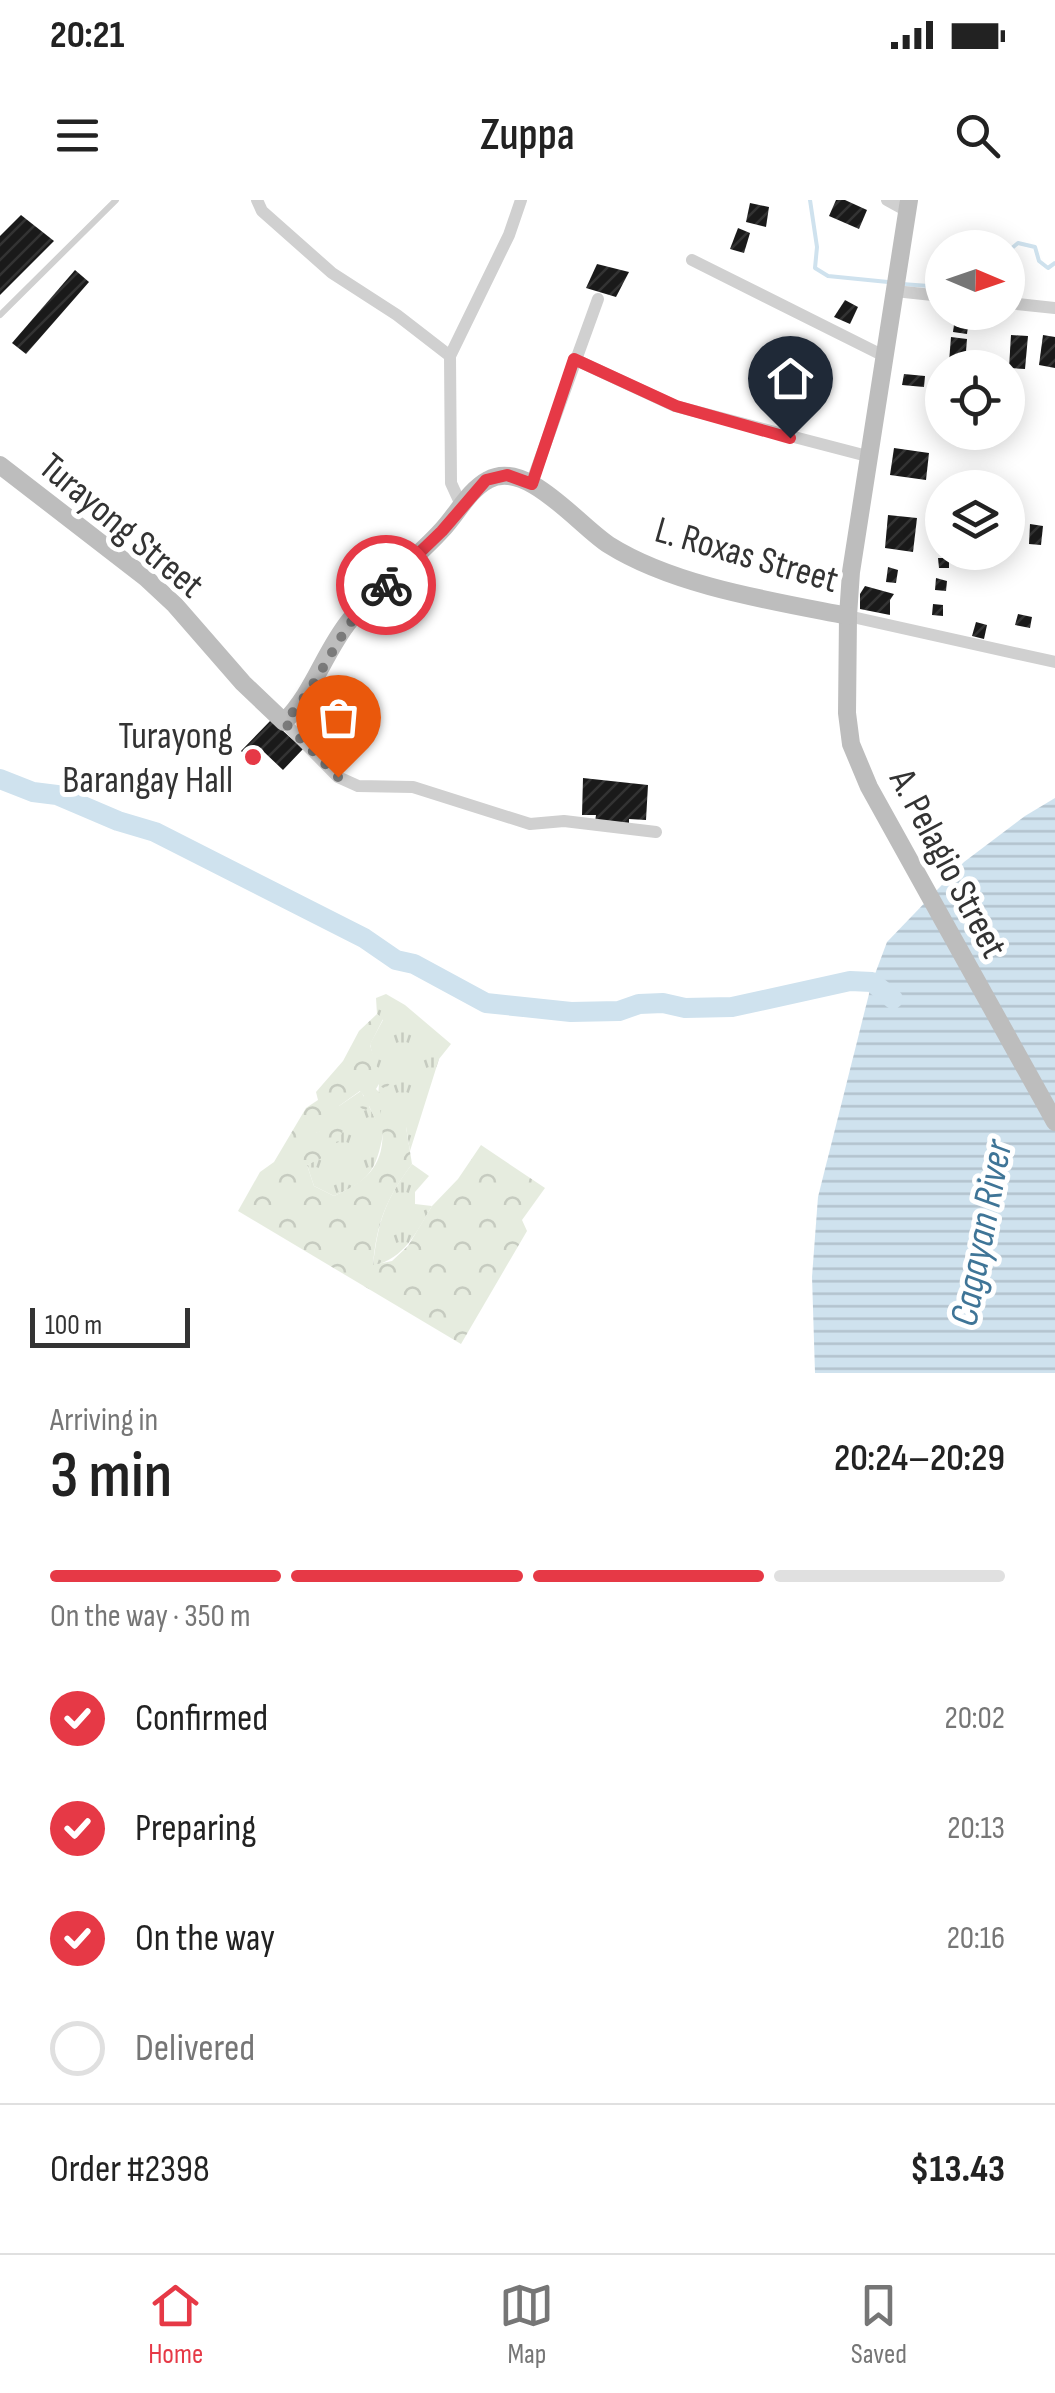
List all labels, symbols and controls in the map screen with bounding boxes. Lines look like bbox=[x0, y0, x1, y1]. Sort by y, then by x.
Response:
text: 20:21 bbox=[50, 13, 124, 58]
icon: menu bbox=[50, 108, 105, 163]
text: Zuppa bbox=[480, 108, 575, 163]
icon: search bbox=[950, 108, 1005, 163]
north arrow bbox=[925, 230, 1025, 330]
map controls bbox=[925, 230, 1025, 570]
pin bbox=[748, 336, 833, 439]
button: locate bbox=[925, 350, 1025, 450]
icon: home bbox=[763, 351, 818, 406]
street label: Turayong Street bbox=[30, 444, 212, 608]
button: layers bbox=[925, 470, 1025, 570]
street label: L. Roxas Street bbox=[650, 508, 843, 603]
courier bbox=[336, 535, 436, 635]
icon: bike bbox=[359, 558, 414, 613]
pin bbox=[296, 675, 381, 778]
icon: bag bbox=[311, 690, 366, 745]
place label: Turayong Barangay Hall bbox=[62, 714, 233, 803]
marker: Turayong Barangay Hall bbox=[242, 746, 264, 768]
street label: A. Pelagio Street bbox=[879, 761, 1016, 966]
water label: Cagayan River bbox=[940, 1135, 1024, 1330]
scale bar bbox=[30, 1303, 190, 1348]
text: 100 m bbox=[45, 1309, 102, 1342]
text: Arriving in bbox=[50, 1401, 158, 1440]
text: 20:24–20:29 bbox=[834, 1436, 1005, 1481]
text: 3 min bbox=[50, 1438, 172, 1516]
text: On the way · 350 m bbox=[50, 1597, 250, 1636]
icon: check bbox=[50, 1691, 105, 1746]
text: Confirmed bbox=[135, 1696, 268, 1741]
text: 20:02 bbox=[944, 1699, 1005, 1738]
icon: check bbox=[50, 1801, 105, 1856]
text: Preparing bbox=[135, 1806, 256, 1851]
text: 20:13 bbox=[947, 1809, 1005, 1848]
icon: check bbox=[50, 1911, 105, 1966]
text: On the way bbox=[135, 1916, 275, 1961]
text: 20:16 bbox=[947, 1919, 1005, 1958]
text: Delivered bbox=[135, 2026, 255, 2071]
text: Order #2398 bbox=[50, 2147, 210, 2192]
text: $13.43 bbox=[910, 2147, 1005, 2192]
tab: Home bbox=[148, 2278, 203, 2371]
tab: Map bbox=[499, 2278, 554, 2371]
tab: Saved bbox=[851, 2278, 907, 2371]

